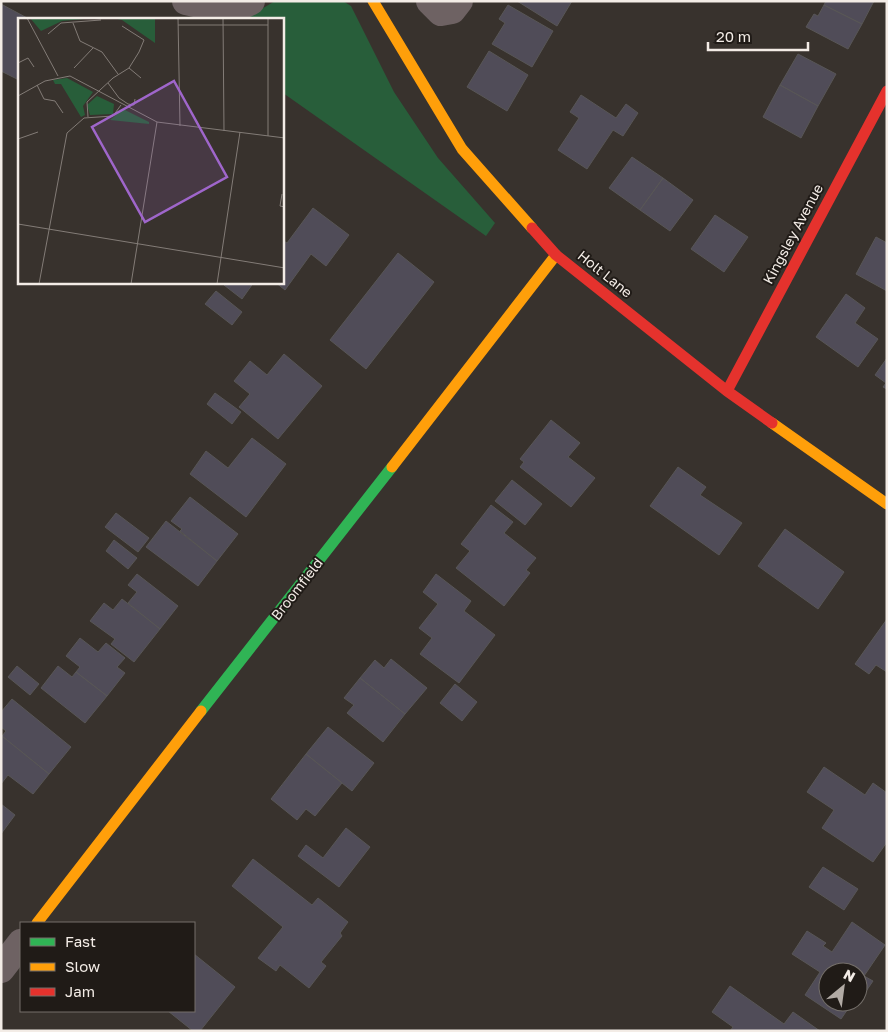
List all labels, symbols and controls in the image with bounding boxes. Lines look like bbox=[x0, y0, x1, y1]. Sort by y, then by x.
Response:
inset map bbox=[18, 18, 284, 284]
scale bar bbox=[708, 20, 808, 52]
text: 20 m bbox=[716, 27, 751, 45]
street label: Kingsley Avenue bbox=[759, 181, 826, 287]
street label: Holt Lane bbox=[575, 247, 636, 301]
street label: Broomfield bbox=[267, 554, 326, 623]
legend bbox=[20, 922, 195, 1012]
text: Fast bbox=[65, 932, 96, 950]
text: Slow bbox=[65, 957, 100, 975]
north arrow bbox=[818, 962, 868, 1012]
text: N bbox=[841, 965, 858, 985]
text: Jam bbox=[65, 982, 95, 1000]

